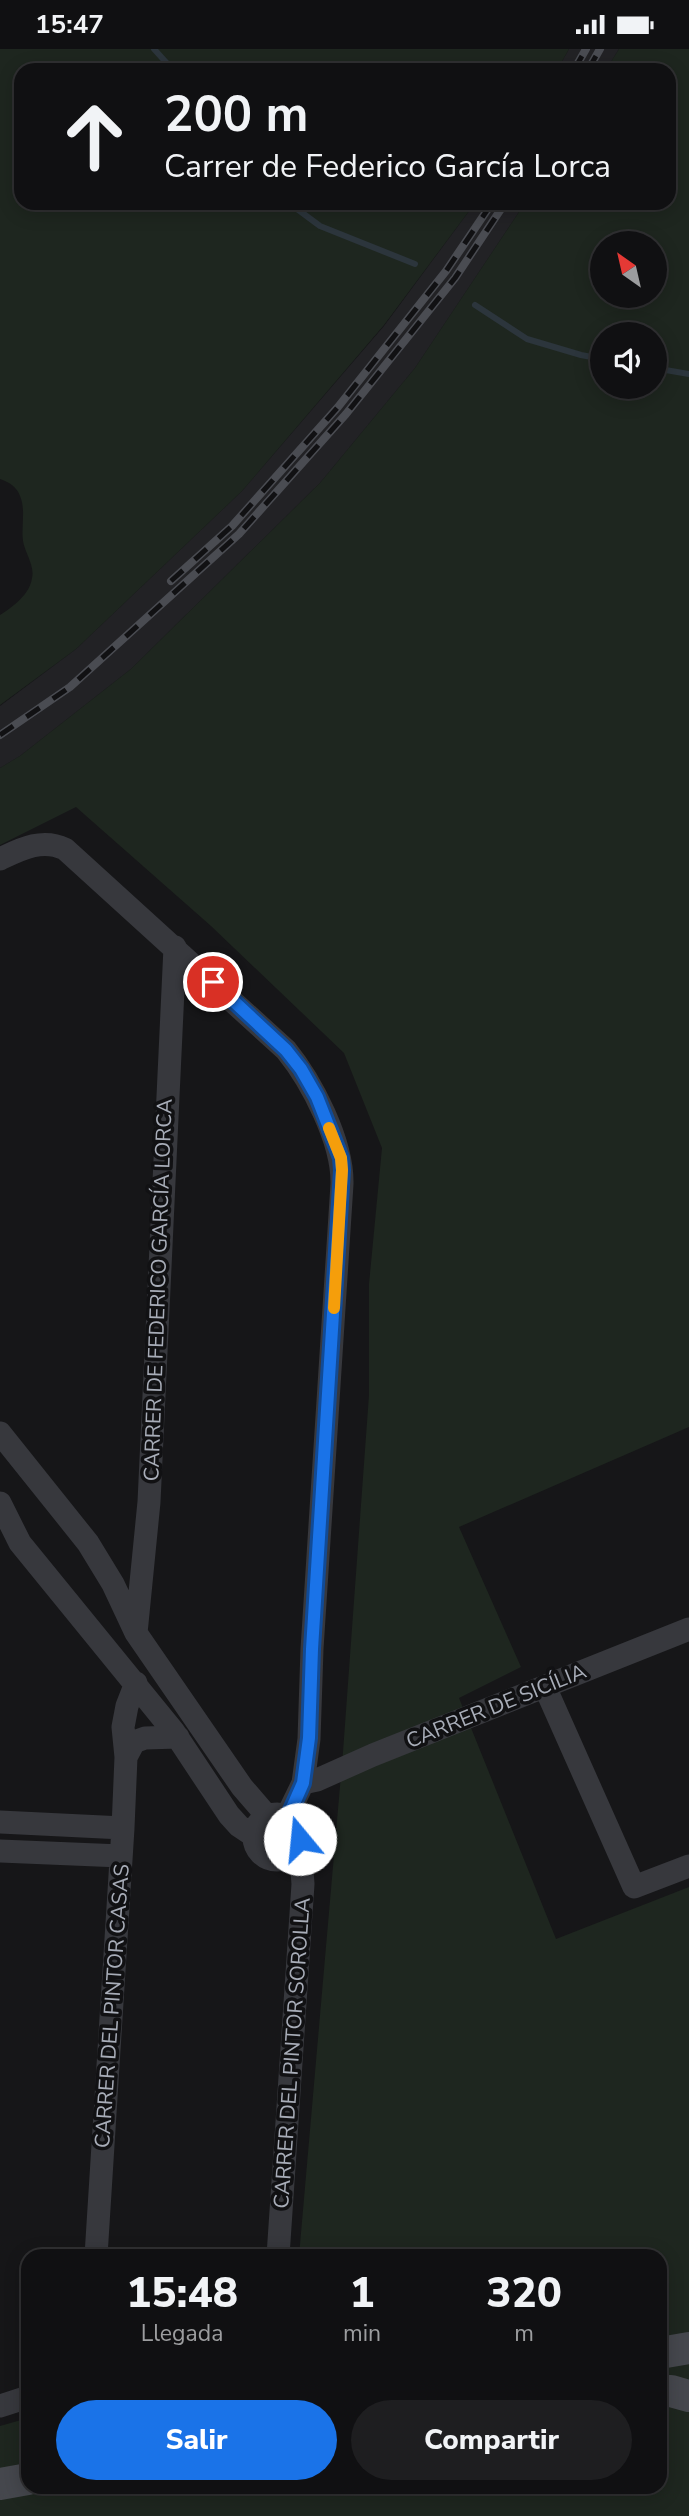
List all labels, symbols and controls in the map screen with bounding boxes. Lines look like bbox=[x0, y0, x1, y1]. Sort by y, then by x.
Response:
text: 15:47 bbox=[35, 7, 104, 42]
text: 200 m bbox=[164, 81, 308, 148]
icon: ahead bbox=[49, 91, 140, 182]
text: Carrer de Federico García Lorca bbox=[164, 145, 611, 188]
north arrow bbox=[590, 231, 667, 308]
map controls bbox=[590, 231, 667, 399]
button: sound bbox=[590, 322, 667, 399]
pin bbox=[183, 952, 243, 1012]
icon: arrive bbox=[194, 963, 232, 1001]
street label: CARRER DE FEDERICO GARCÍA LORCA bbox=[137, 1098, 179, 1482]
street label: CARRER DE SICÍLIA bbox=[402, 1657, 590, 1755]
position arrow bbox=[263, 1802, 337, 1876]
street label: CARRER DEL PINTOR CASAS bbox=[88, 1863, 136, 2149]
street label: CARRER DEL PINTOR SOROLLA bbox=[267, 1897, 317, 2209]
text: 15:48 bbox=[126, 2265, 238, 2322]
text: 1 bbox=[349, 2265, 375, 2322]
text: 320 bbox=[486, 2265, 562, 2322]
text: Llegada bbox=[141, 2318, 223, 2349]
text: min bbox=[343, 2318, 381, 2349]
text: m bbox=[514, 2318, 534, 2349]
button: Salir bbox=[56, 2400, 337, 2480]
button: Compartir bbox=[351, 2400, 632, 2480]

